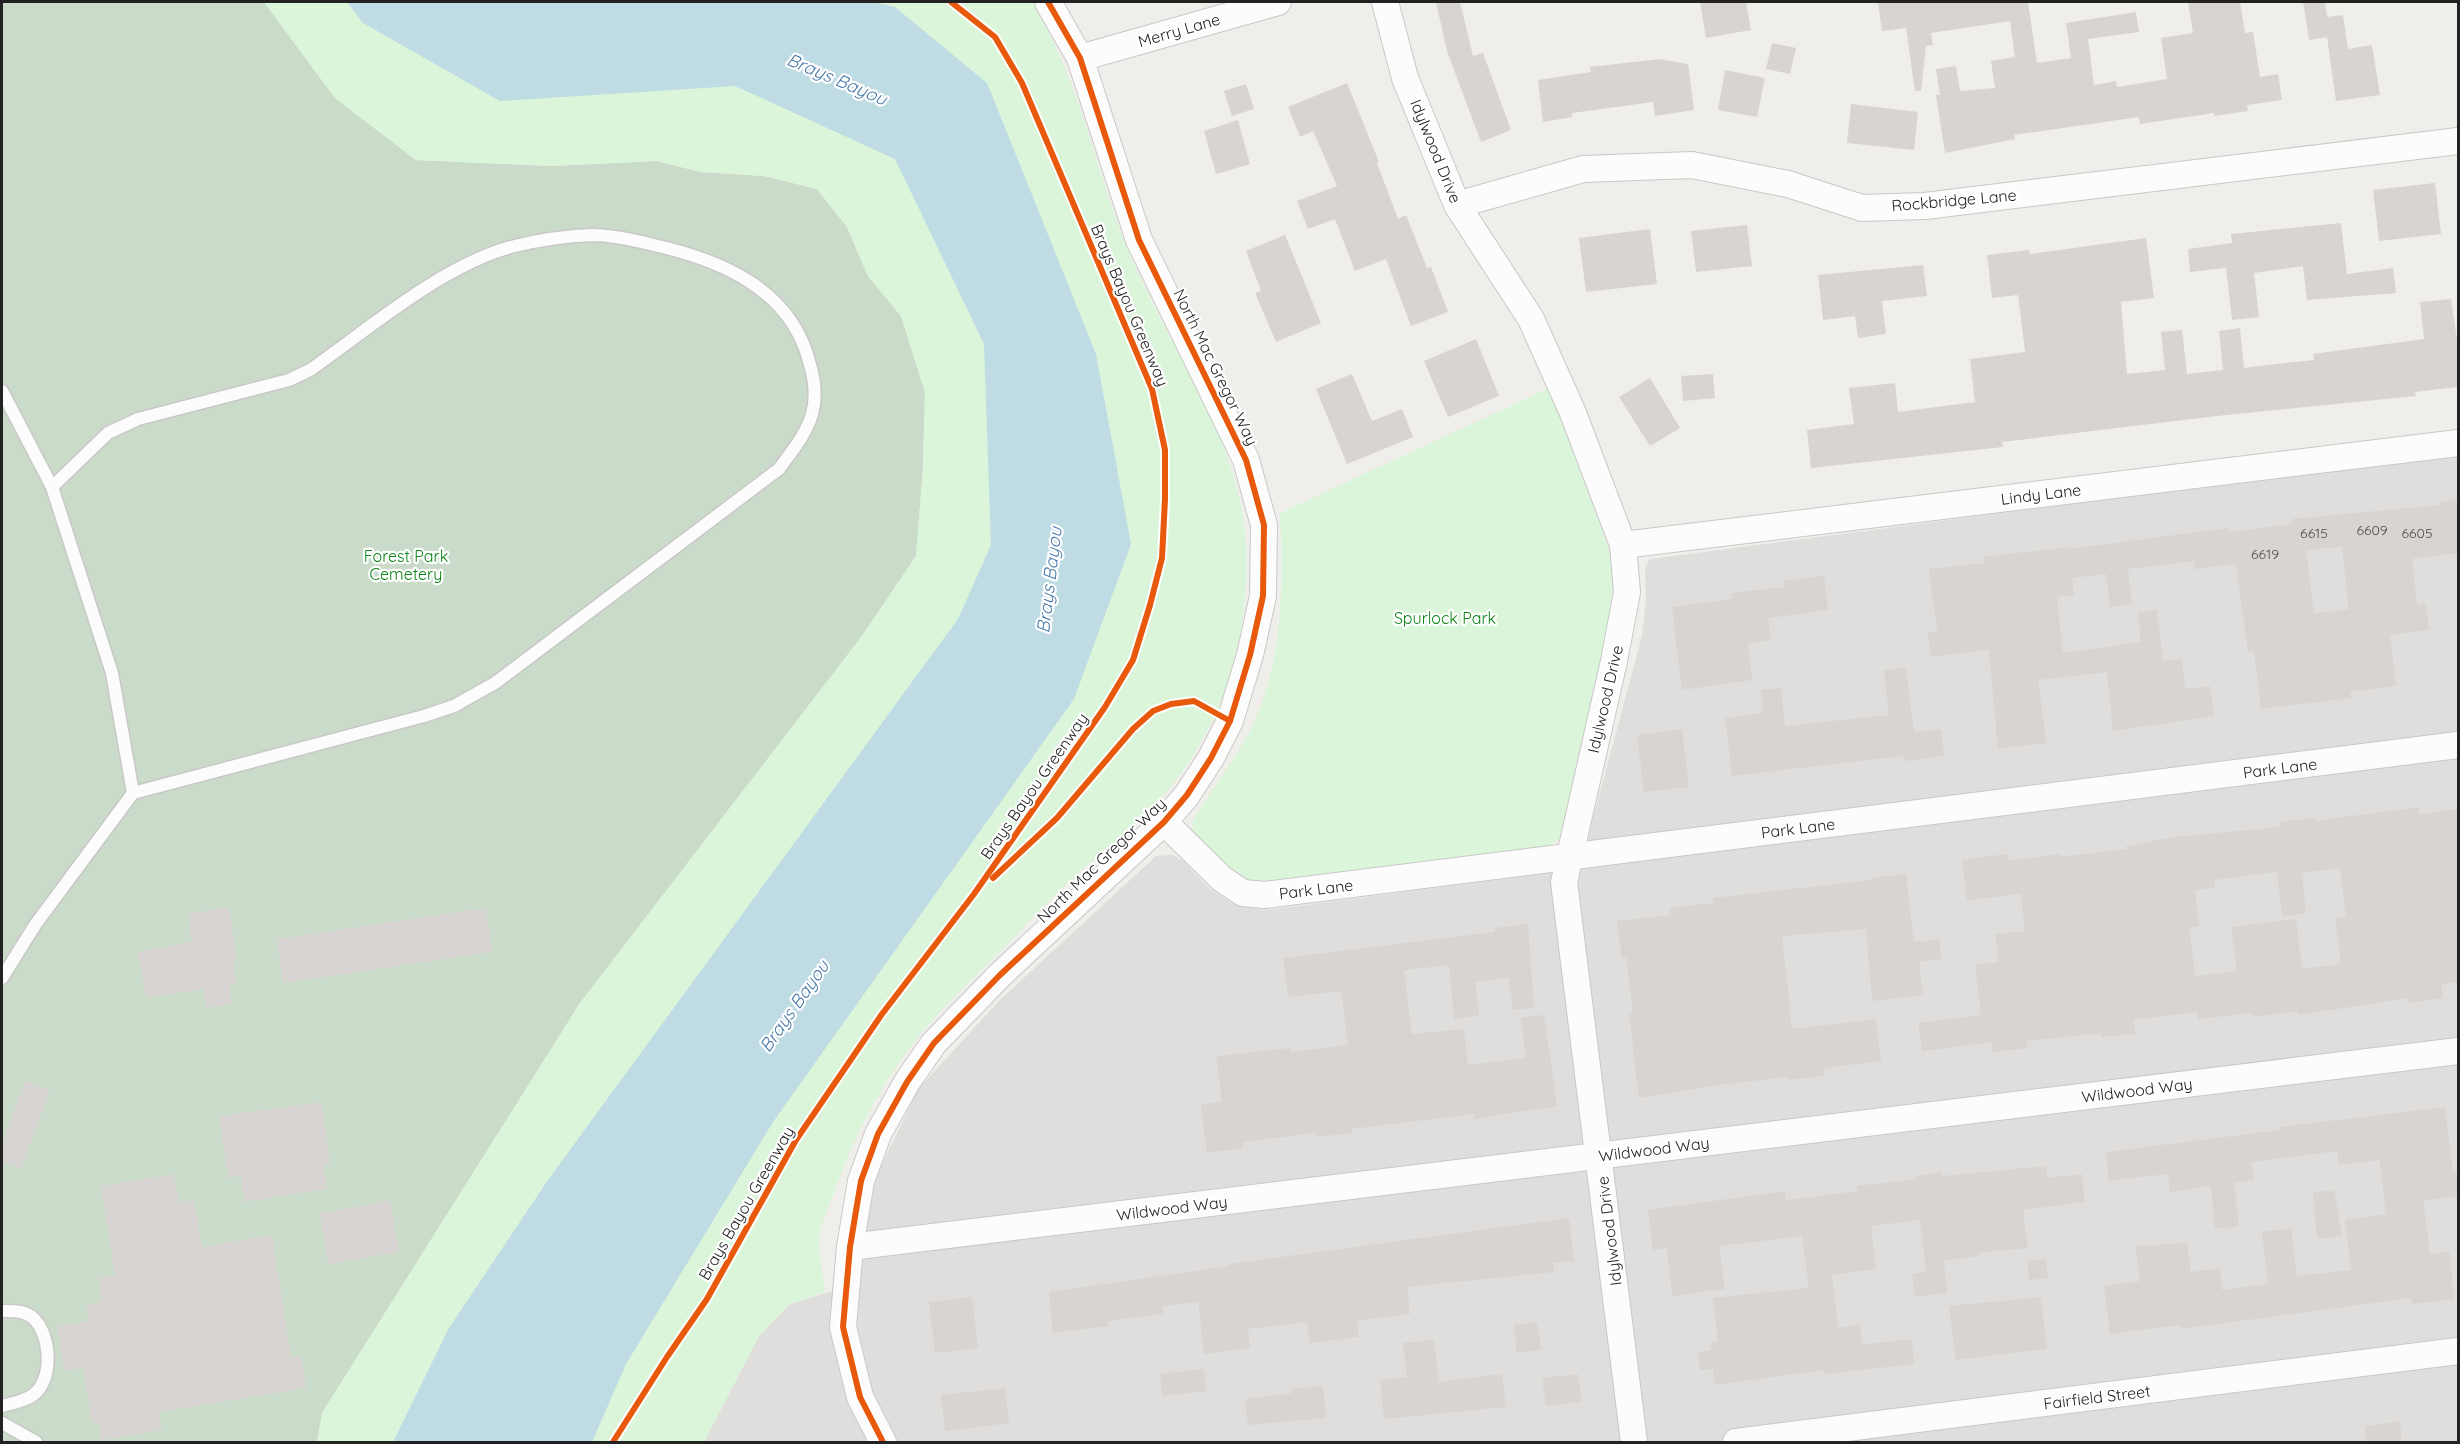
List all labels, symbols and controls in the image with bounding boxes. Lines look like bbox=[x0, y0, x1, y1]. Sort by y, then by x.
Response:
street label: Merry Lane bbox=[1136, 9, 1222, 51]
water label: Brays Bayou bbox=[783, 48, 892, 111]
street label: Idylwood Drive bbox=[1406, 96, 1466, 206]
street label: Rockbridge Lane bbox=[1891, 185, 2017, 215]
street label: Brays Bayou Greenway bbox=[1087, 221, 1173, 389]
street label: North Mac Gregor Way bbox=[1169, 285, 1263, 449]
street label: Lindy Lane bbox=[2000, 479, 2082, 509]
house number: 6609 bbox=[2356, 521, 2388, 539]
water label: Brays Bayou bbox=[1031, 524, 1067, 634]
house number: 6615 bbox=[2300, 524, 2328, 542]
house number: 6605 bbox=[2401, 524, 2433, 542]
house number: 6619 bbox=[2251, 545, 2279, 563]
park label: Forest Park Cemetery bbox=[364, 546, 448, 584]
park label: Spurlock Park bbox=[1394, 608, 1496, 628]
street label: Idylwood Drive bbox=[1583, 643, 1627, 755]
street label: Brays Bayou Greenway bbox=[976, 709, 1092, 863]
street label: Park Lane bbox=[2242, 754, 2318, 782]
street label: North Mac Gregor Way bbox=[1032, 793, 1170, 927]
street label: Park Lane bbox=[1760, 814, 1836, 842]
street label: Park Lane bbox=[1278, 875, 1354, 903]
water label: Brays Bayou bbox=[754, 954, 835, 1056]
street label: Wildwood Way bbox=[2080, 1073, 2194, 1107]
street label: Brays Bayou Greenway bbox=[694, 1123, 798, 1283]
street label: Wildwood Way bbox=[1597, 1132, 1711, 1166]
street label: Idylwood Drive bbox=[1592, 1175, 1626, 1287]
street label: Wildwood Way bbox=[1115, 1191, 1229, 1225]
street label: Fairfield Street bbox=[2042, 1381, 2152, 1413]

